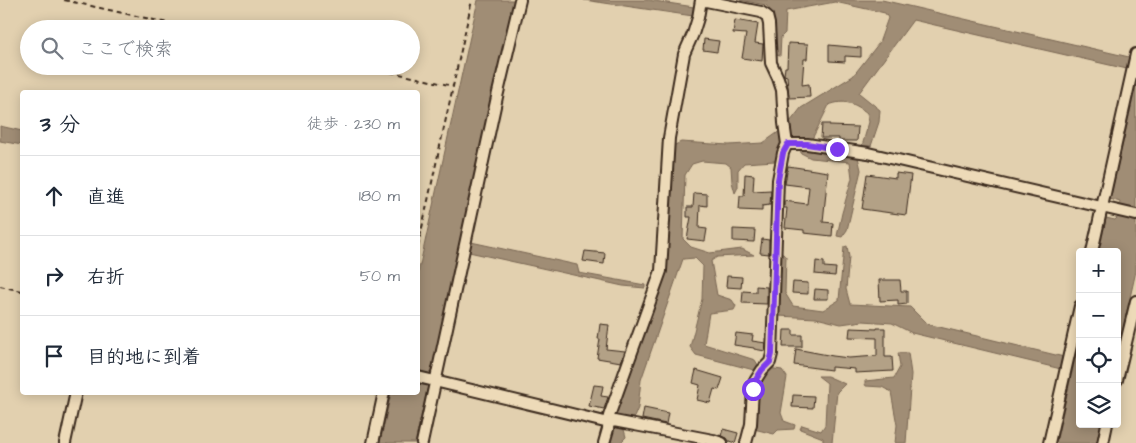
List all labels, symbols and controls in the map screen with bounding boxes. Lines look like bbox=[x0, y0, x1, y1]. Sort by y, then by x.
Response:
search box bbox=[20, 20, 420, 75]
icon: search bbox=[38, 34, 66, 62]
text: ここで検索 bbox=[78, 36, 173, 63]
text: 3 分 bbox=[40, 110, 80, 139]
text: 徒歩 · 230 m bbox=[307, 113, 400, 135]
route end bbox=[826, 138, 849, 161]
icon: ahead bbox=[40, 182, 68, 210]
text: 直進 bbox=[87, 184, 125, 211]
text: 180 m bbox=[359, 185, 400, 207]
map controls bbox=[1076, 248, 1121, 428]
button: + bbox=[1076, 248, 1121, 293]
icon: right bbox=[40, 262, 68, 290]
text: 右折 bbox=[87, 264, 125, 291]
text: 50 m bbox=[360, 265, 400, 287]
button: − bbox=[1076, 293, 1121, 338]
button: locate bbox=[1076, 338, 1121, 383]
icon: arrive bbox=[40, 342, 68, 370]
text: 目的地に到着 bbox=[87, 344, 201, 371]
route start bbox=[742, 378, 765, 401]
button: layers bbox=[1076, 383, 1121, 428]

